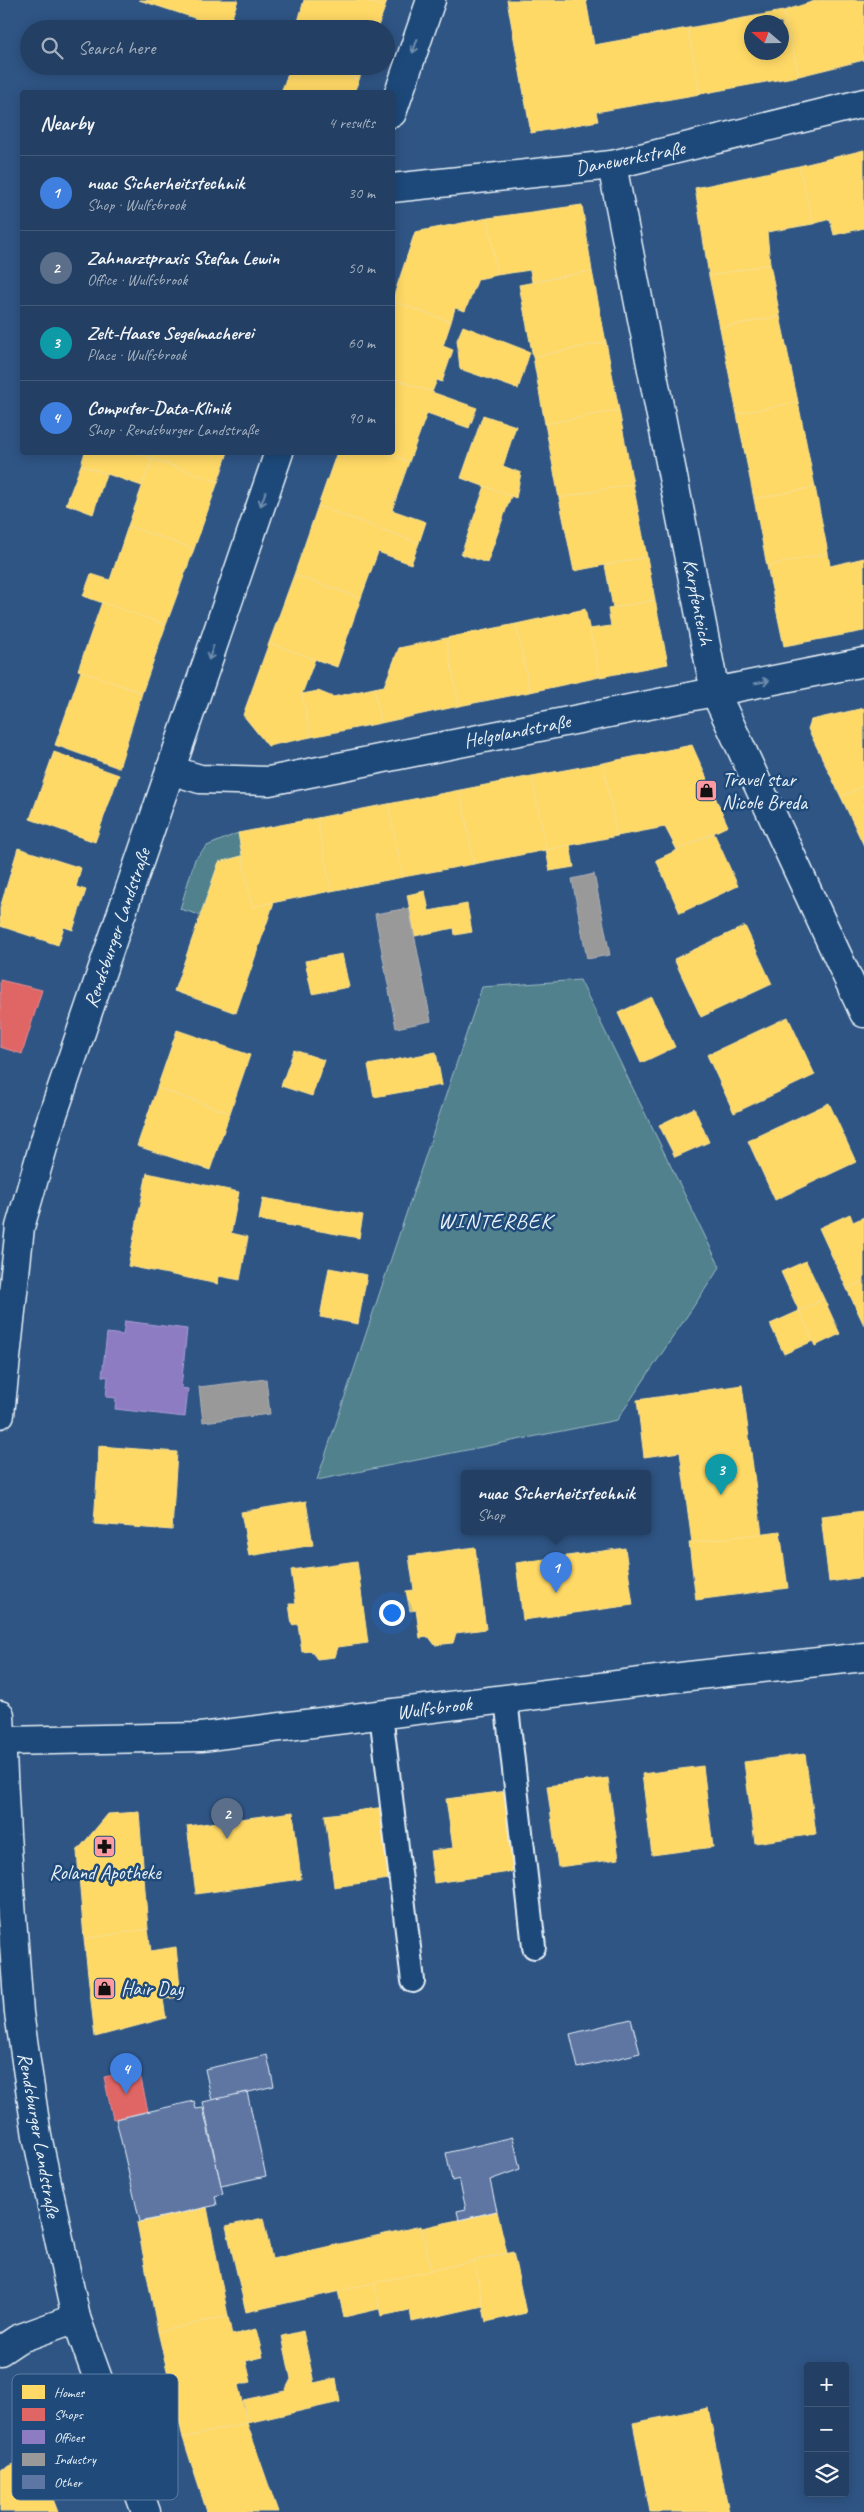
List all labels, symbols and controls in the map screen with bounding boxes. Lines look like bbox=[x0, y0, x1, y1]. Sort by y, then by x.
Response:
north arrow bbox=[744, 15, 789, 60]
search box bbox=[20, 20, 395, 75]
icon: search bbox=[38, 34, 66, 62]
text: Search here bbox=[78, 36, 155, 60]
one-way arrow bbox=[410, 38, 419, 53]
text: Nearby bbox=[40, 110, 93, 136]
text: 4 results bbox=[328, 113, 375, 133]
street label: Danewerkstraße bbox=[573, 135, 688, 181]
text: nuac Sicherheitstechnik bbox=[87, 171, 244, 195]
text: 1 bbox=[52, 183, 60, 203]
text: 30 m bbox=[348, 183, 375, 203]
text: Shop · Wulfsbrook bbox=[87, 195, 185, 215]
text: Zahnarztpraxis Stefan Lewin bbox=[87, 246, 279, 270]
text: 2 bbox=[52, 258, 60, 278]
text: 50 m bbox=[348, 258, 375, 278]
text: Office · Wulfsbrook bbox=[87, 270, 187, 290]
text: Zelt-Haase Segelmacherei bbox=[87, 321, 253, 345]
text: 3 bbox=[52, 333, 60, 353]
text: 60 m bbox=[348, 333, 375, 353]
text: Place · Wulfsbrook bbox=[87, 345, 186, 365]
text: Computer-Data-Klinik bbox=[87, 396, 230, 420]
text: 4 bbox=[52, 408, 60, 428]
text: 90 m bbox=[348, 408, 375, 428]
text: Shop · Rendsburger Landstraße bbox=[87, 420, 258, 440]
one-way arrow bbox=[258, 490, 267, 506]
street label: Karpfenteich bbox=[677, 557, 719, 649]
one-way arrow bbox=[206, 644, 215, 660]
one-way arrow bbox=[754, 677, 770, 687]
street label: Helgolandstraße bbox=[462, 708, 574, 754]
place label: Travel star Nicole Breda bbox=[722, 767, 809, 815]
shop icon: Travel star Nicole Breda bbox=[694, 779, 718, 803]
street label: Rendsburger Landstraße bbox=[78, 844, 156, 1011]
district label: WINTERBEK bbox=[438, 1207, 555, 1235]
pin: 3 bbox=[705, 1454, 737, 1495]
popup bbox=[461, 1470, 651, 1535]
text: nuac Sicherheitstechnik bbox=[477, 1481, 635, 1505]
text: Shop bbox=[477, 1505, 505, 1525]
pin: 1 bbox=[540, 1552, 572, 1593]
your location bbox=[379, 1600, 405, 1626]
street label: Wulfsbrook bbox=[395, 1691, 475, 1725]
pin: 2 bbox=[211, 1798, 243, 1839]
pharmacy icon: Roland Apotheke bbox=[93, 1834, 117, 1858]
place label: Roland Apotheke bbox=[49, 1860, 162, 1885]
shop icon: Hair Day bbox=[93, 1976, 117, 2000]
place label: Hair Day bbox=[121, 1976, 185, 2001]
street label: Rendsburger Landstraße bbox=[12, 2051, 66, 2221]
pin: 4 bbox=[110, 2053, 142, 2094]
map controls bbox=[804, 2362, 849, 2497]
button: + bbox=[804, 2362, 849, 2407]
legend bbox=[12, 2374, 178, 2500]
text: Homes bbox=[54, 2384, 85, 2401]
text: Shops bbox=[54, 2406, 84, 2423]
button: − bbox=[804, 2407, 849, 2452]
text: Offices bbox=[54, 2429, 86, 2446]
text: Industry bbox=[54, 2451, 97, 2468]
button: layers bbox=[804, 2452, 849, 2497]
text: Other bbox=[54, 2474, 83, 2491]

